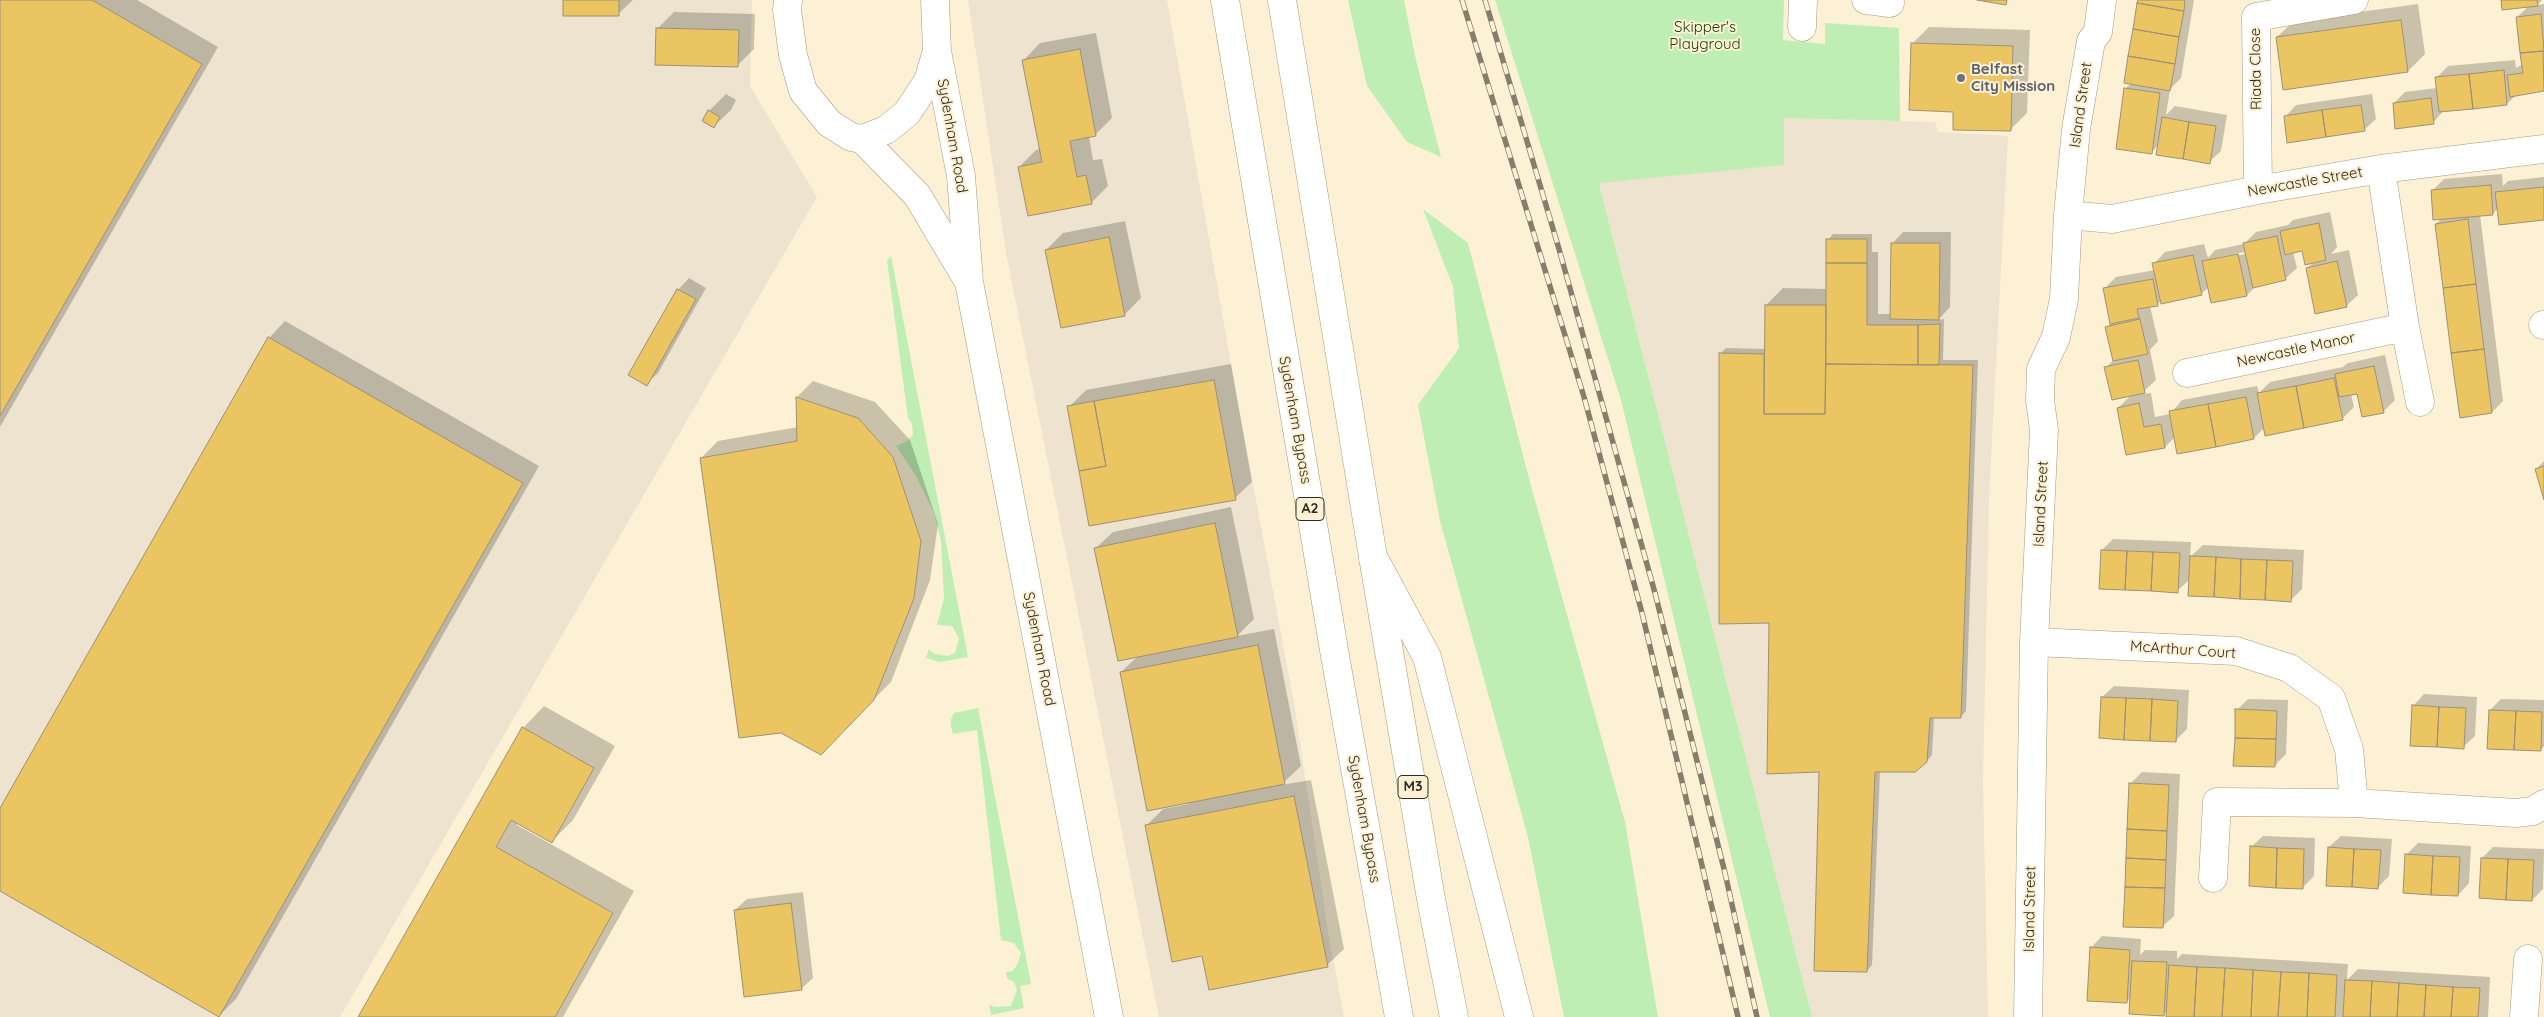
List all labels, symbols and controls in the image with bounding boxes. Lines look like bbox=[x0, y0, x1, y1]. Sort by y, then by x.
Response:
park label: Skipper's Playgroud bbox=[1669, 18, 1741, 53]
street label: Riada Close bbox=[2246, 28, 2266, 110]
place label: Belfast City Mission bbox=[1971, 60, 2055, 95]
street label: Island Street bbox=[2066, 61, 2096, 149]
marker: Belfast City Mission bbox=[1955, 72, 1967, 84]
street label: Sydenham Road bbox=[933, 77, 971, 195]
street label: Newcastle Street bbox=[2246, 163, 2364, 201]
street label: Newcastle Manor bbox=[2235, 329, 2357, 371]
street label: Sydenham Bypass bbox=[1275, 355, 1315, 485]
street label: Island Street bbox=[2030, 461, 2052, 547]
road number: A2 bbox=[1296, 498, 1324, 520]
street label: Sydenham Road bbox=[1019, 590, 1059, 708]
street label: McArthur Court bbox=[2130, 637, 2236, 663]
street label: Sydenham Bypass bbox=[1344, 754, 1384, 884]
road number: M3 bbox=[1398, 776, 1428, 799]
street label: Island Street bbox=[2020, 866, 2040, 952]

